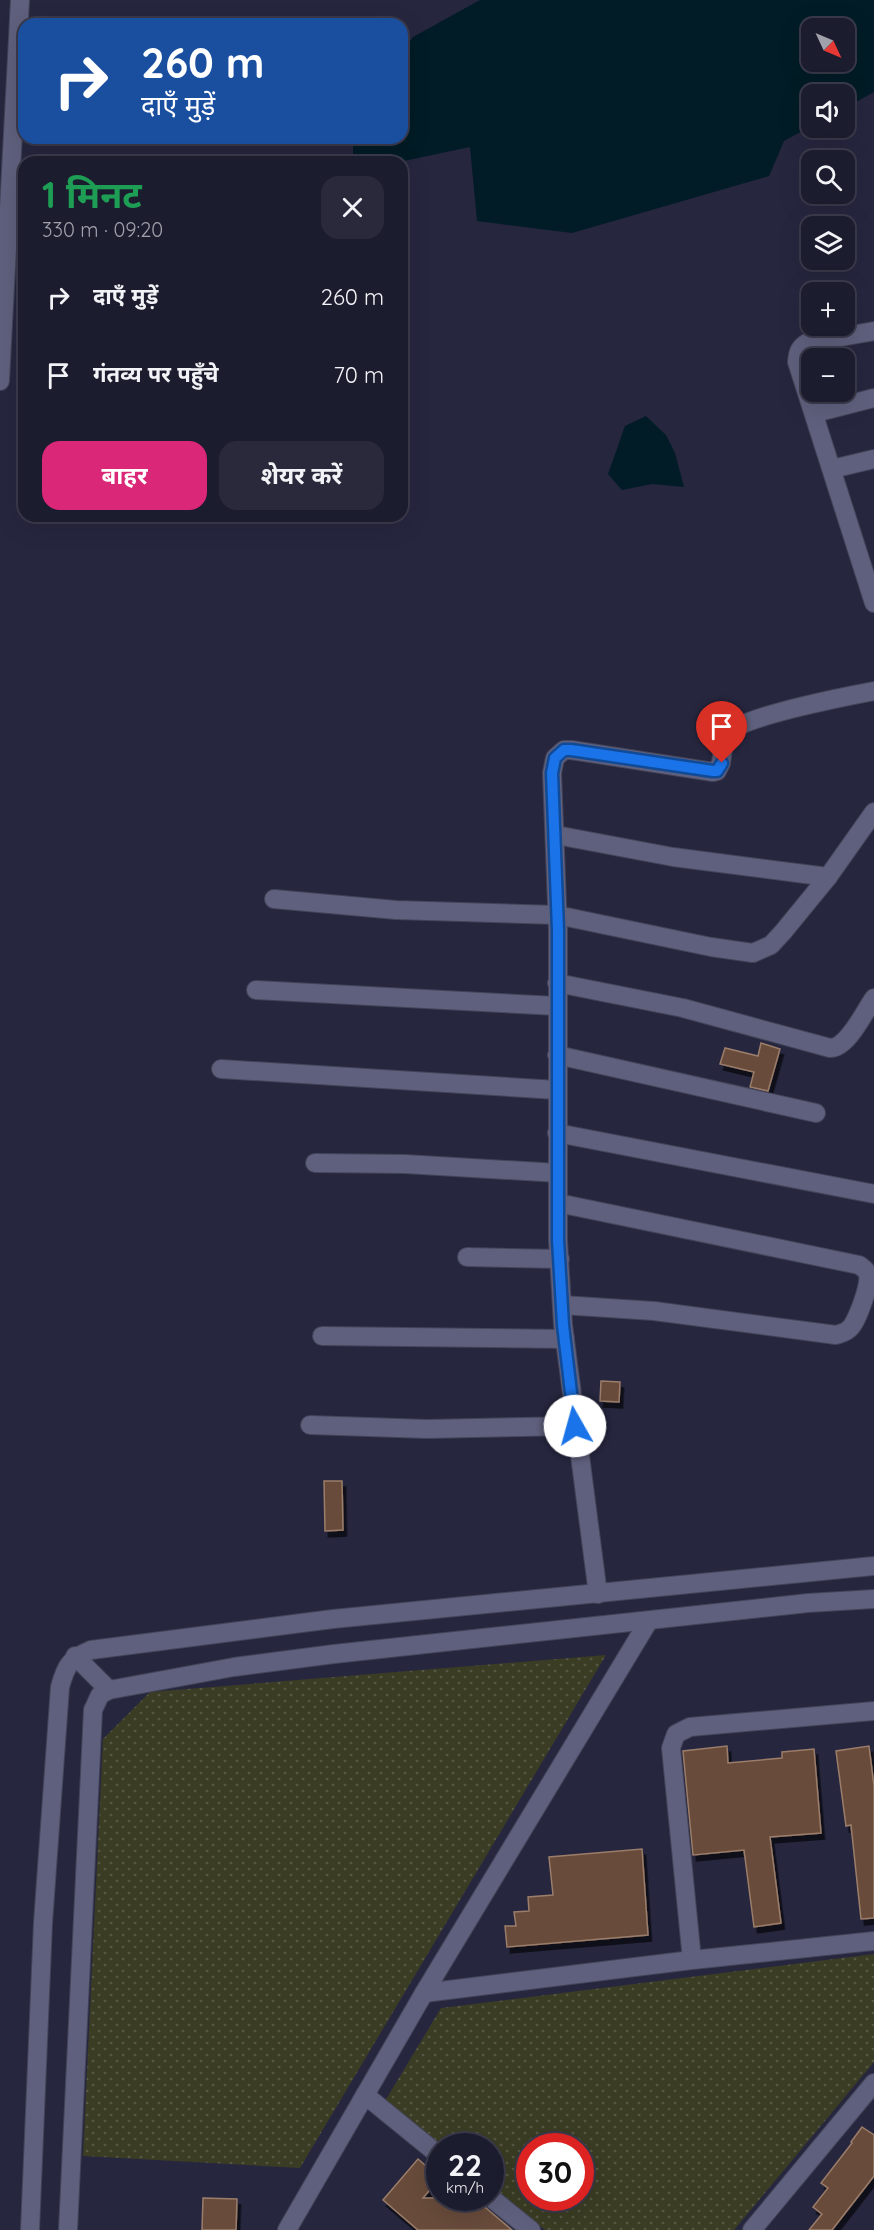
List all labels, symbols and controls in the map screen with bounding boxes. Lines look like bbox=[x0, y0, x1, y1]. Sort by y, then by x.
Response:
north arrow bbox=[801, 18, 855, 72]
map controls bbox=[801, 18, 855, 402]
text: 260 m bbox=[141, 36, 264, 89]
icon: right bbox=[42, 42, 120, 120]
button: sound bbox=[801, 84, 855, 138]
text: दाएँ मुड़ें bbox=[141, 88, 215, 122]
button: search bbox=[801, 150, 855, 204]
text: 1 मिनट bbox=[42, 172, 142, 217]
button: close bbox=[321, 176, 384, 239]
button: layers bbox=[801, 216, 855, 270]
text: 330 m · 09:20 bbox=[42, 217, 163, 242]
icon: right bbox=[42, 281, 75, 314]
text: दाएँ मुड़ें bbox=[93, 282, 158, 310]
button: + bbox=[801, 282, 855, 336]
text: 260 m bbox=[321, 283, 384, 311]
button: − bbox=[801, 348, 855, 402]
icon: arrive bbox=[42, 359, 75, 392]
text: गंतव्य पर पहुँचे bbox=[93, 360, 218, 388]
text: 70 m bbox=[334, 361, 384, 389]
button: बाहर bbox=[42, 441, 207, 510]
button: शेयर करें bbox=[219, 441, 384, 510]
pin bbox=[696, 701, 747, 763]
icon: arrive bbox=[705, 710, 738, 743]
position arrow bbox=[543, 1394, 607, 1458]
speed limit sign: 30 bbox=[516, 2133, 594, 2211]
text: 22 bbox=[448, 2146, 482, 2184]
text: km/h bbox=[446, 2178, 484, 2197]

